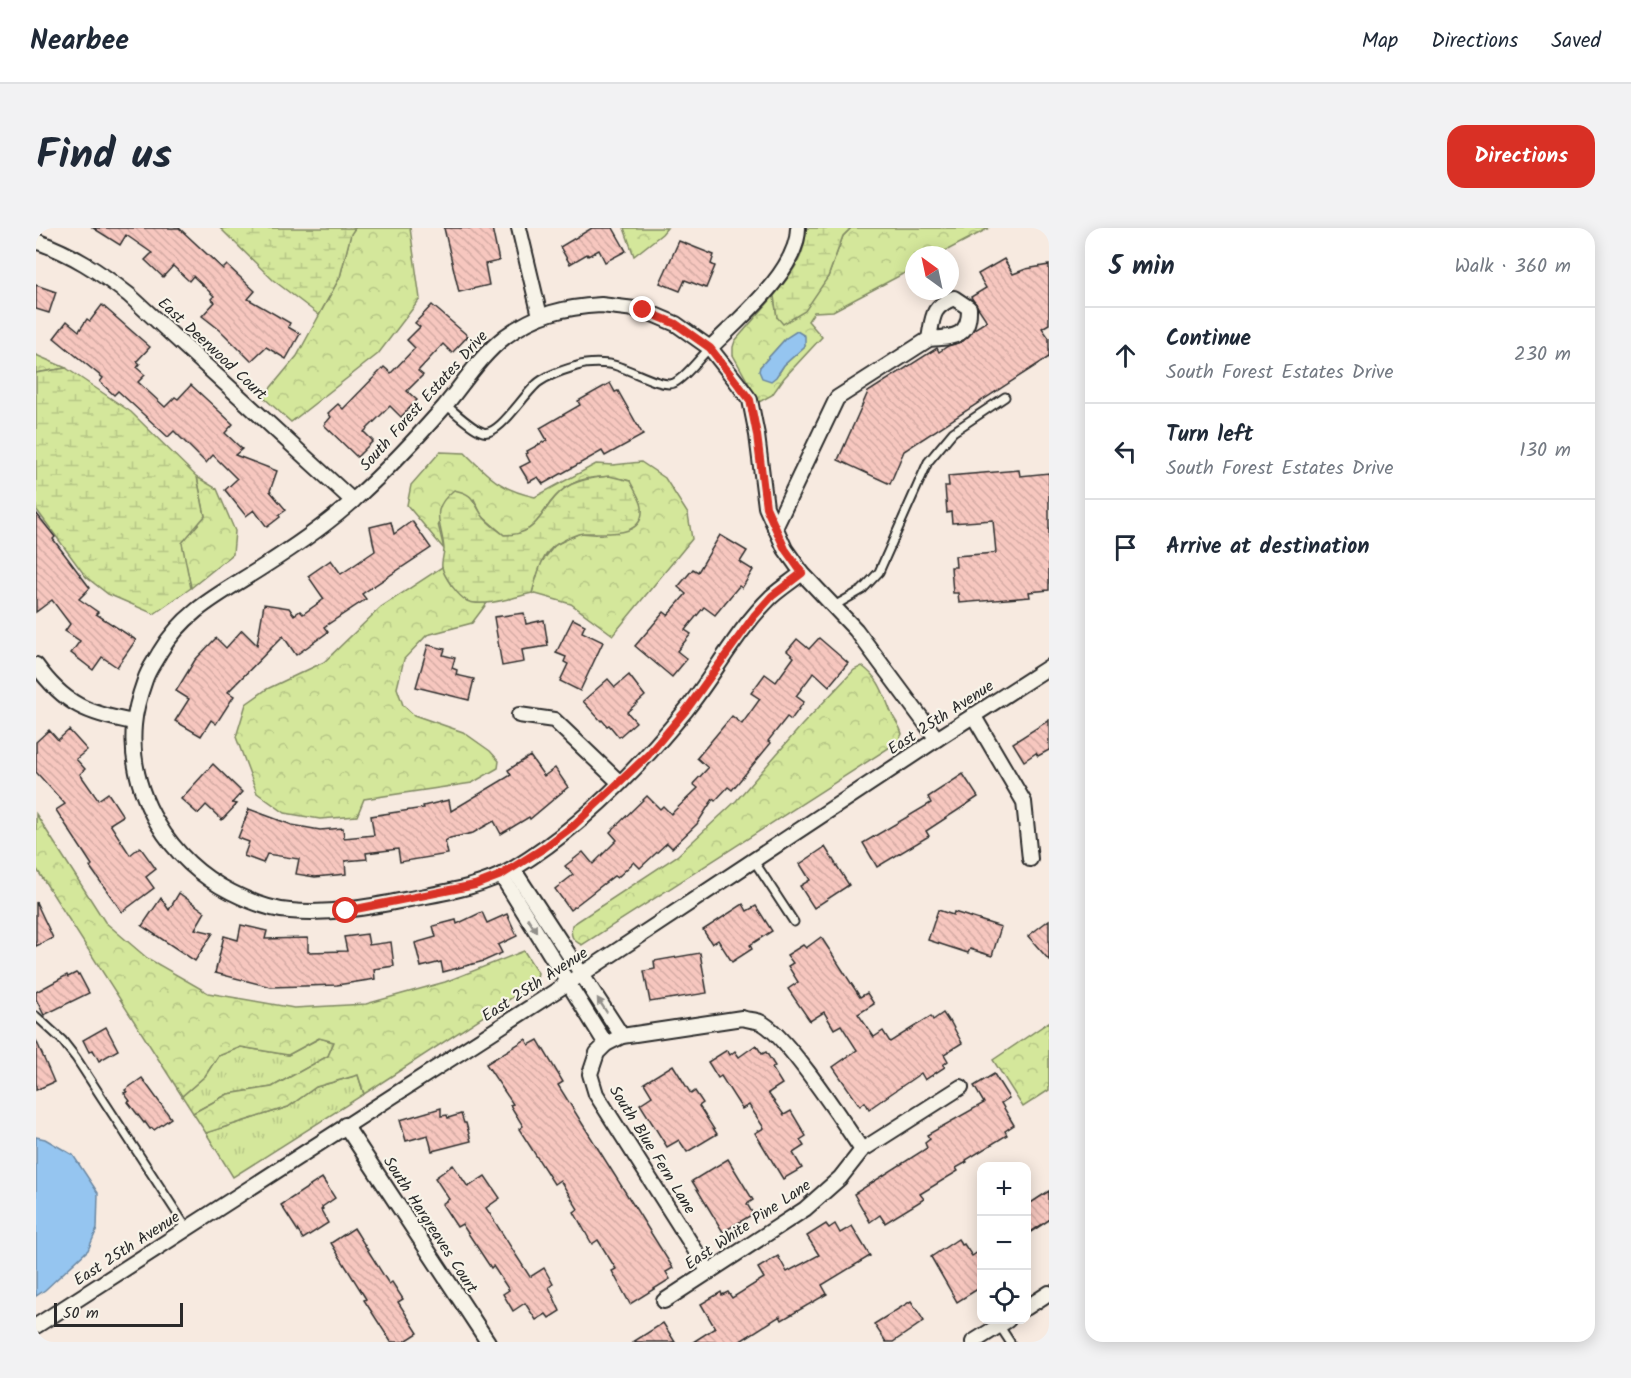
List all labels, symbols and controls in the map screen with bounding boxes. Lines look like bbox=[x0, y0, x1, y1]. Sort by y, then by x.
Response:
text: Nearbee bbox=[30, 19, 129, 64]
text: Map bbox=[1362, 25, 1398, 58]
text: Directions bbox=[1431, 25, 1518, 58]
text: Saved bbox=[1551, 25, 1601, 58]
text: Find us bbox=[36, 123, 172, 190]
button: Directions bbox=[1447, 125, 1595, 188]
north arrow bbox=[905, 246, 959, 300]
text: 5 min bbox=[1109, 246, 1175, 288]
text: Walk · 360 m bbox=[1454, 251, 1571, 283]
street label: East Deerwood Court bbox=[152, 291, 273, 407]
route end bbox=[629, 296, 655, 322]
text: Continue bbox=[1166, 322, 1251, 357]
street label: South Forest Estates Drive bbox=[354, 325, 494, 477]
icon: ahead bbox=[1109, 339, 1142, 372]
text: 230 m bbox=[1514, 339, 1571, 371]
text: South Forest Estates Drive bbox=[1166, 357, 1394, 389]
text: Turn left bbox=[1166, 418, 1253, 453]
icon: left bbox=[1109, 435, 1142, 468]
text: 130 m bbox=[1519, 435, 1571, 467]
text: South Forest Estates Drive bbox=[1166, 453, 1394, 485]
text: Arrive at destination bbox=[1166, 530, 1369, 565]
icon: arrive bbox=[1109, 531, 1142, 564]
street label: East 25th Avenue bbox=[883, 674, 999, 762]
route start bbox=[332, 897, 358, 923]
one-way arrow bbox=[527, 917, 538, 933]
street label: East 25th Avenue bbox=[477, 941, 593, 1029]
one-way arrow bbox=[597, 997, 608, 1013]
street label: South Blue Fern Lane bbox=[602, 1081, 702, 1219]
street label: South Hargreaves Court bbox=[376, 1152, 484, 1299]
map controls bbox=[977, 1162, 1031, 1324]
button: + bbox=[977, 1162, 1031, 1216]
street label: East White Pine Lane bbox=[680, 1173, 816, 1277]
street label: East 25th Avenue bbox=[69, 1205, 185, 1293]
button: − bbox=[977, 1216, 1031, 1270]
button: locate bbox=[977, 1270, 1031, 1324]
scale bar bbox=[54, 1300, 183, 1328]
text: 50 m bbox=[63, 1301, 99, 1326]

